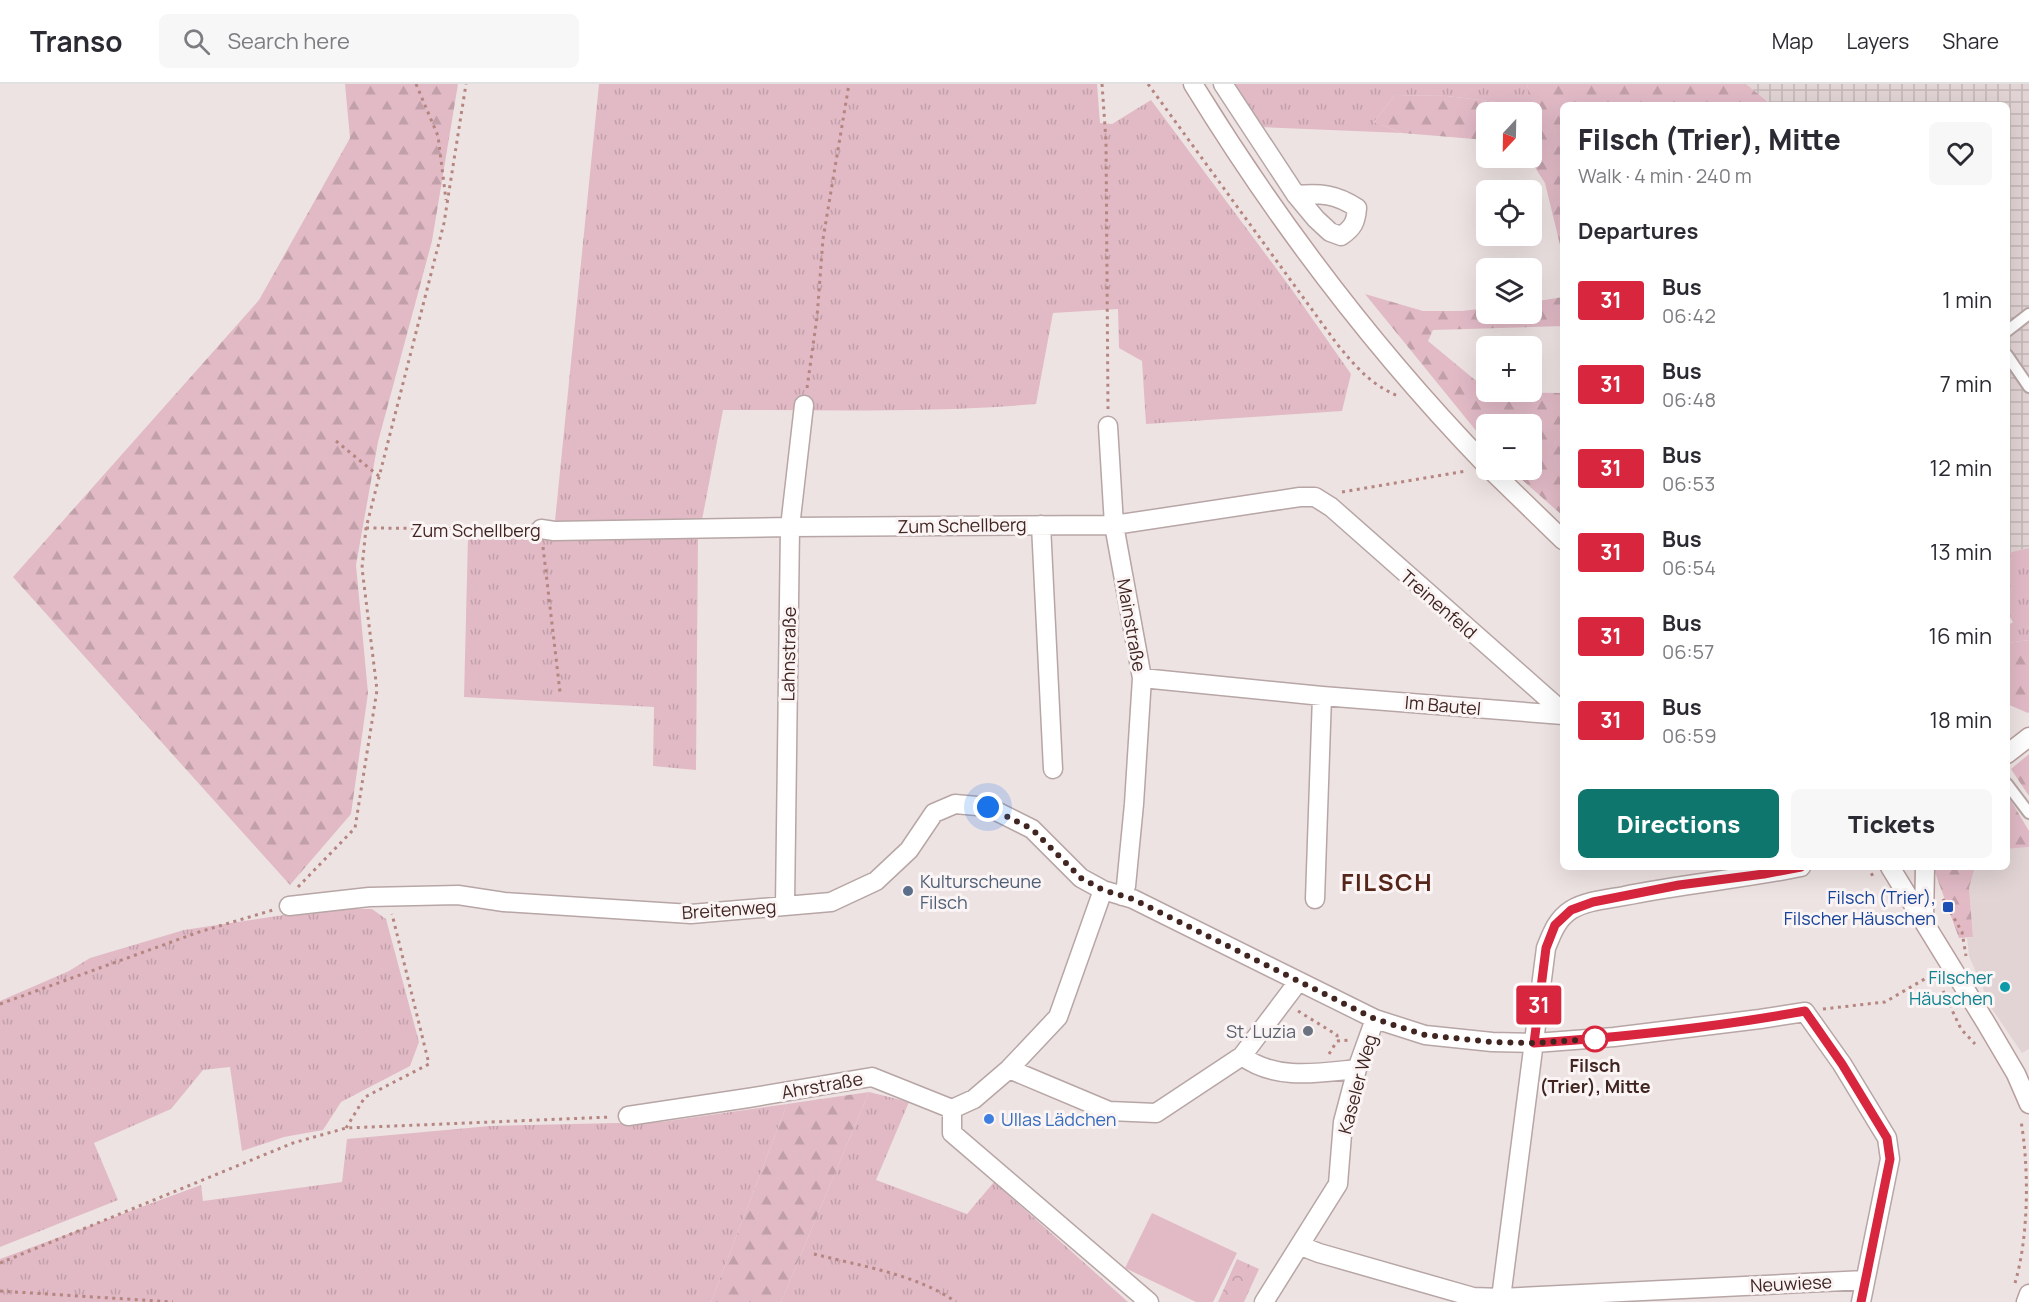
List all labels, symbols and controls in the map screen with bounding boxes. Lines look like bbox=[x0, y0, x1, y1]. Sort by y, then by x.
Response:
search box bbox=[159, 14, 579, 68]
text: Transo bbox=[30, 22, 123, 60]
icon: search bbox=[180, 25, 213, 58]
text: Search here bbox=[228, 26, 350, 56]
text: Map bbox=[1772, 27, 1813, 55]
text: Layers bbox=[1846, 27, 1909, 55]
text: Share bbox=[1942, 27, 1999, 55]
north arrow bbox=[1476, 102, 1542, 168]
map controls bbox=[1476, 102, 1542, 480]
text: Filsch (Trier), Mitte bbox=[1578, 120, 1841, 158]
button: heart bbox=[1929, 122, 1992, 185]
text: Walk · 4 min · 240 m bbox=[1578, 162, 1752, 189]
button: locate bbox=[1476, 180, 1542, 246]
text: Departures bbox=[1578, 216, 1698, 246]
button: layers bbox=[1476, 258, 1542, 324]
text: Bus bbox=[1662, 272, 1702, 302]
text: 1 min bbox=[1942, 285, 1992, 315]
text: 31 bbox=[1600, 286, 1622, 314]
text: 06:42 bbox=[1662, 302, 1716, 329]
button: + bbox=[1476, 336, 1542, 402]
text: Bus bbox=[1662, 356, 1702, 386]
text: 7 min bbox=[1940, 369, 1992, 399]
text: 31 bbox=[1600, 370, 1622, 398]
text: 06:48 bbox=[1662, 386, 1716, 413]
button: − bbox=[1476, 414, 1542, 480]
text: Bus bbox=[1662, 440, 1702, 470]
text: 12 min bbox=[1930, 453, 1992, 483]
text: 31 bbox=[1600, 454, 1622, 482]
text: 06:53 bbox=[1662, 470, 1715, 497]
street label: Zum Schellberg bbox=[897, 512, 1027, 538]
street label: Zum Schellberg bbox=[411, 518, 541, 542]
text: Bus bbox=[1662, 524, 1702, 554]
text: 13 min bbox=[1930, 537, 1992, 567]
text: 31 bbox=[1600, 538, 1622, 566]
text: 06:54 bbox=[1662, 554, 1716, 581]
street label: Treinenfeld bbox=[1396, 564, 1482, 644]
street label: Mainstraße bbox=[1112, 577, 1152, 673]
street label: Lahnstraße bbox=[775, 606, 801, 702]
text: Bus bbox=[1662, 608, 1702, 638]
text: 16 min bbox=[1929, 621, 1992, 651]
text: 31 bbox=[1600, 622, 1622, 650]
text: 06:57 bbox=[1662, 638, 1714, 665]
street label: Im Bautel bbox=[1404, 690, 1482, 720]
text: Bus bbox=[1662, 692, 1702, 722]
text: 18 min bbox=[1929, 705, 1992, 735]
text: 31 bbox=[1600, 706, 1622, 734]
text: 06:59 bbox=[1662, 722, 1717, 749]
button: Directions bbox=[1578, 789, 1779, 858]
button: Tickets bbox=[1791, 789, 1992, 858]
your location bbox=[973, 792, 1003, 822]
district label: FILSCH bbox=[1341, 865, 1433, 898]
place label: Kulturscheune Filsch bbox=[920, 869, 1041, 914]
marker: Kulturscheune Filsch bbox=[901, 884, 915, 898]
place label: Filsch (Trier), Filscher Häuschen bbox=[1784, 885, 1936, 930]
street label: Breitenweg bbox=[681, 894, 777, 924]
marker: Filsch (Trier), Filscher Häuschen bbox=[1941, 900, 1955, 914]
place label: Filscher Häuschen bbox=[1909, 965, 1994, 1010]
marker: Filscher Häuschen bbox=[1998, 980, 2012, 994]
line badge: 31 bbox=[1512, 986, 1566, 1024]
text: 31 bbox=[1528, 991, 1550, 1019]
place label: St. Luzia bbox=[1226, 1019, 1296, 1043]
marker: St. Luzia bbox=[1301, 1024, 1315, 1038]
marker: Filsch (Trier), Mitte bbox=[1582, 1026, 1608, 1052]
street label: Kaseler Weg bbox=[1332, 1031, 1382, 1137]
place label: Filsch (Trier), Mitte bbox=[1539, 1053, 1651, 1098]
street label: Ahrstraße bbox=[779, 1066, 865, 1104]
place label: Ullas Lädchen bbox=[1001, 1107, 1117, 1131]
marker: Ullas Lädchen bbox=[982, 1112, 996, 1126]
street label: Neuwiese bbox=[1749, 1269, 1833, 1297]

